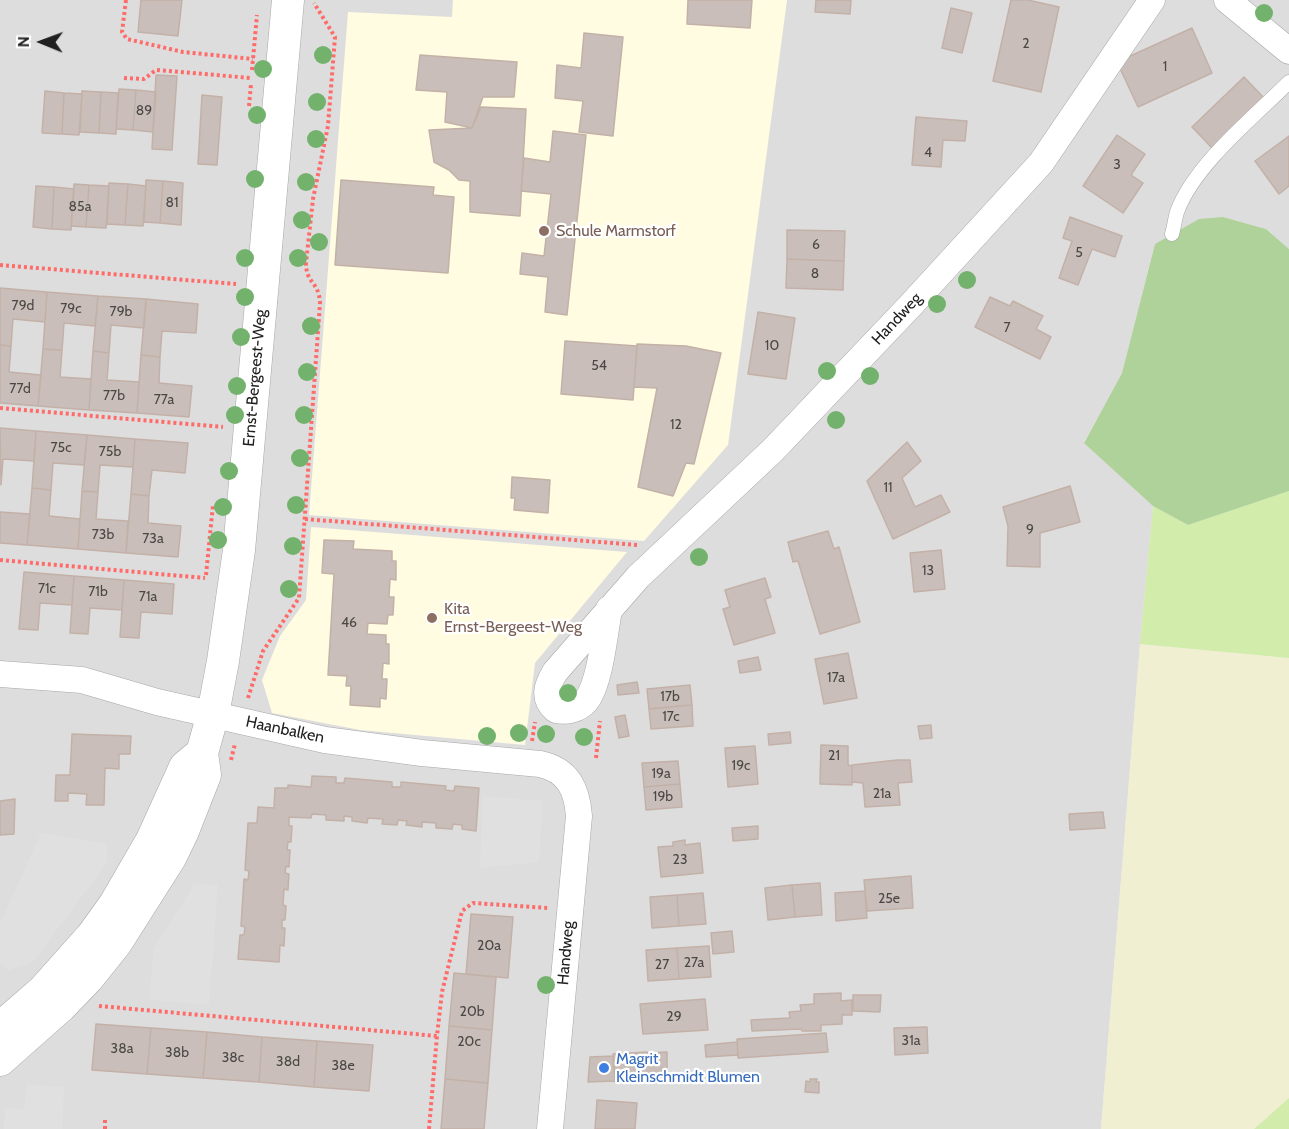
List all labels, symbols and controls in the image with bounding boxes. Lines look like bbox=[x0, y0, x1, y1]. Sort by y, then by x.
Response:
north arrow bbox=[12, 12, 72, 72]
text: N bbox=[14, 36, 33, 47]
house number: 2 bbox=[1022, 36, 1030, 52]
house number: 1 bbox=[1163, 59, 1167, 75]
house number: 89 bbox=[136, 103, 152, 119]
house number: 4 bbox=[924, 145, 932, 161]
house number: 3 bbox=[1113, 157, 1121, 173]
house number: 81 bbox=[165, 195, 179, 211]
house number: 85a bbox=[69, 199, 91, 215]
place label: Schule Marmstorf bbox=[556, 221, 676, 241]
marker: Schule Marmstorf bbox=[537, 224, 551, 238]
house number: 6 bbox=[812, 237, 820, 253]
house number: 5 bbox=[1075, 245, 1083, 261]
house number: 8 bbox=[811, 266, 819, 282]
street label: Handweg bbox=[868, 289, 926, 349]
house number: 79d bbox=[12, 298, 34, 314]
house number: 79c bbox=[60, 301, 82, 317]
house number: 79b bbox=[110, 304, 132, 320]
street label: Ernst-Bergeest-Weg bbox=[239, 308, 271, 448]
house number: 7 bbox=[1003, 320, 1011, 336]
house number: 10 bbox=[765, 338, 779, 354]
house number: 54 bbox=[591, 358, 607, 374]
house number: 77d bbox=[9, 381, 31, 397]
house number: 77b bbox=[103, 388, 125, 404]
house number: 77a bbox=[154, 392, 174, 408]
house number: 12 bbox=[670, 417, 682, 433]
house number: 75c bbox=[51, 440, 71, 456]
house number: 75b bbox=[99, 444, 121, 460]
house number: 11 bbox=[883, 480, 893, 496]
house number: 9 bbox=[1026, 522, 1034, 538]
house number: 73b bbox=[92, 527, 114, 543]
house number: 73a bbox=[142, 531, 164, 547]
house number: 13 bbox=[922, 563, 934, 579]
house number: 71c bbox=[38, 581, 56, 597]
house number: 71b bbox=[88, 584, 108, 600]
house number: 71a bbox=[139, 589, 157, 605]
place label: Kita Ernst-Bergeest-Weg bbox=[444, 599, 582, 637]
marker: Kita Ernst-Bergeest-Weg bbox=[425, 611, 439, 625]
house number: 46 bbox=[341, 615, 357, 631]
house number: 17a bbox=[827, 670, 845, 686]
house number: 17b bbox=[660, 689, 680, 705]
house number: 17c bbox=[662, 709, 680, 725]
street label: Haanbalken bbox=[244, 712, 326, 748]
house number: 21 bbox=[828, 748, 840, 764]
house number: 19c bbox=[732, 758, 750, 774]
house number: 19a bbox=[651, 766, 671, 782]
house number: 21a bbox=[873, 786, 891, 802]
house number: 19b bbox=[653, 789, 673, 805]
house number: 23 bbox=[673, 852, 687, 868]
house number: 25e bbox=[878, 891, 900, 907]
street label: Handweg bbox=[554, 920, 578, 986]
house number: 20a bbox=[477, 938, 501, 954]
house number: 27a bbox=[684, 955, 704, 971]
house number: 27 bbox=[655, 957, 669, 973]
house number: 20b bbox=[460, 1004, 484, 1020]
house number: 29 bbox=[666, 1009, 682, 1025]
house number: 31a bbox=[902, 1033, 920, 1049]
house number: 20c bbox=[457, 1034, 481, 1050]
house number: 38a bbox=[111, 1041, 133, 1057]
house number: 38b bbox=[165, 1045, 189, 1061]
place label: Magrit Kleinschmidt Blumen bbox=[616, 1049, 760, 1087]
house number: 38c bbox=[222, 1050, 244, 1066]
house number: 38d bbox=[276, 1054, 300, 1070]
house number: 38e bbox=[331, 1058, 355, 1074]
marker: Magrit Kleinschmidt Blumen bbox=[597, 1061, 611, 1075]

